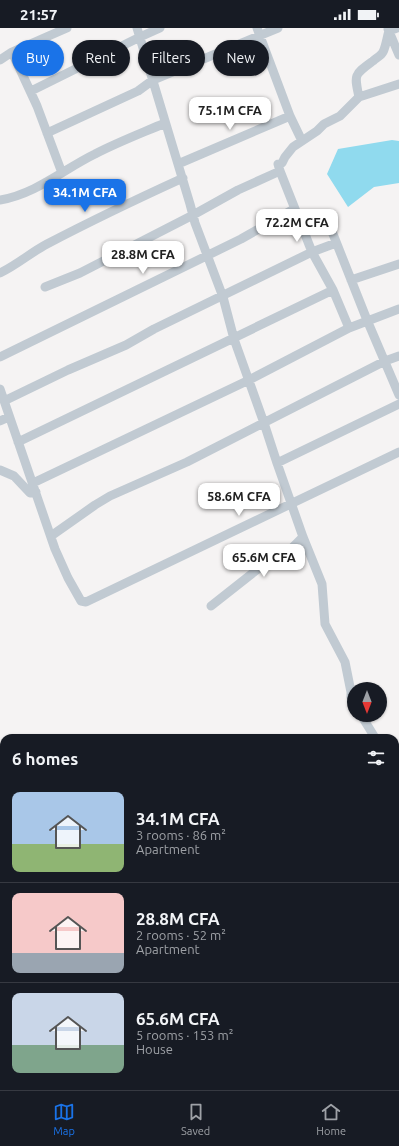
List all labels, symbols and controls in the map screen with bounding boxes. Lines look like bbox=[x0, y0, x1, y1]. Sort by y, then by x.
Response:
text: 21:57 bbox=[20, 6, 58, 23]
chip: Buy bbox=[12, 40, 64, 76]
chip: Rent bbox=[72, 40, 130, 76]
chip: Filters bbox=[138, 40, 205, 76]
chip: New bbox=[213, 40, 269, 76]
pin: 75.1M CFA bbox=[184, 97, 276, 131]
text: 75.1M CFA bbox=[198, 103, 262, 117]
pin: 34.1M CFA bbox=[39, 179, 131, 213]
text: 34.1M CFA bbox=[53, 185, 117, 199]
pin: 72.2M CFA bbox=[251, 209, 343, 243]
text: 72.2M CFA bbox=[265, 215, 329, 229]
pin: 28.8M CFA bbox=[97, 241, 189, 275]
text: 28.8M CFA bbox=[111, 247, 175, 261]
pin: 58.6M CFA bbox=[193, 483, 285, 517]
text: 58.6M CFA bbox=[207, 489, 271, 503]
pin: 65.6M CFA bbox=[218, 544, 310, 578]
text: 65.6M CFA bbox=[232, 550, 296, 564]
north arrow bbox=[347, 682, 387, 722]
map controls bbox=[347, 682, 387, 722]
icon: filters bbox=[365, 747, 387, 769]
text: 6 homes bbox=[12, 749, 78, 768]
icon: home bbox=[44, 808, 92, 856]
text: 34.1M CFA bbox=[136, 809, 220, 828]
text: 3 rooms · 86 m² bbox=[136, 828, 226, 842]
text: Apartment bbox=[136, 842, 200, 856]
icon: home bbox=[44, 909, 92, 957]
text: 28.8M CFA bbox=[136, 909, 220, 928]
text: 2 rooms · 52 m² bbox=[136, 928, 226, 942]
text: Apartment bbox=[136, 942, 200, 956]
icon: home bbox=[44, 1009, 92, 1057]
text: 65.6M CFA bbox=[136, 1009, 220, 1028]
text: 5 rooms · 153 m² bbox=[136, 1028, 233, 1042]
text: House bbox=[136, 1042, 173, 1056]
tab: Map bbox=[53, 1101, 75, 1137]
tab: Saved bbox=[181, 1101, 210, 1137]
tab: Home bbox=[316, 1101, 346, 1137]

